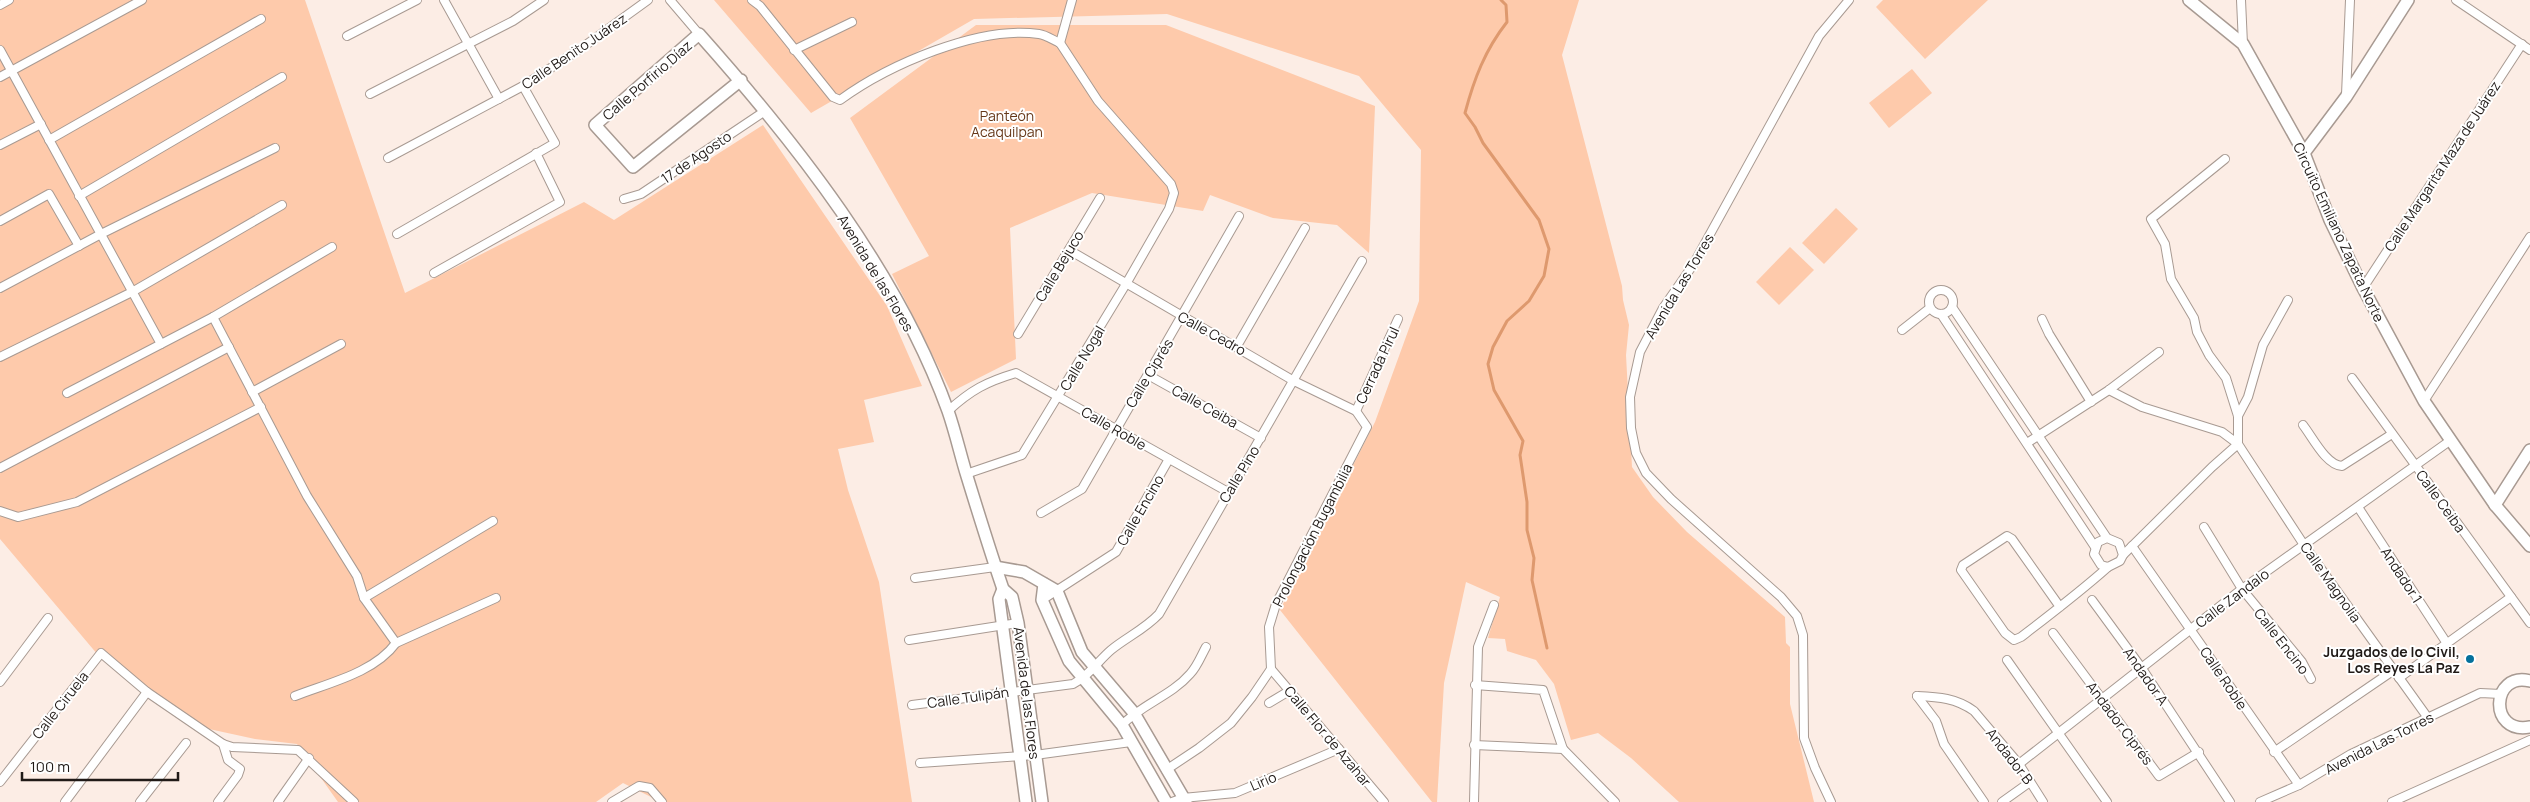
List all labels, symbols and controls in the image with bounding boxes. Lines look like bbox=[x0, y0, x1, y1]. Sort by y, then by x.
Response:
street label: Calle Benito Juárez bbox=[518, 9, 630, 93]
street label: Calle Porfirio Díaz bbox=[598, 36, 696, 124]
street label: Calle Margarita Maza de Juárez bbox=[2380, 77, 2504, 255]
park label: Panteón Acaquilpan bbox=[971, 106, 1043, 141]
street label: 17 de Agosto bbox=[657, 127, 735, 187]
street label: Circuito Emiliano Zapata Norte bbox=[2289, 139, 2389, 325]
street label: Avenida de las Flores bbox=[834, 211, 918, 335]
street label: Calle Bejuco bbox=[1030, 227, 1088, 305]
street label: Avenida Las Torres bbox=[1640, 230, 1718, 342]
street label: Calle Cedro bbox=[1175, 307, 1249, 359]
street label: Calle Nogal bbox=[1055, 322, 1109, 394]
street label: Cerrada Pirul bbox=[1351, 323, 1403, 407]
street label: Calle Ciprés bbox=[1121, 335, 1177, 411]
street label: Calle Ceiba bbox=[1169, 380, 1241, 432]
street label: Calle Roble bbox=[1078, 402, 1150, 454]
street label: Calle Pino bbox=[1214, 442, 1264, 506]
street label: Prolongación Bugambilia bbox=[1268, 460, 1356, 610]
street label: Calle Ceiba bbox=[2412, 466, 2470, 536]
street label: Calle Encino bbox=[1112, 471, 1168, 549]
street label: Calle Magnolia bbox=[2296, 538, 2366, 626]
street label: Andador 1 bbox=[2377, 543, 2427, 607]
street label: Calle Zandalo bbox=[2191, 564, 2273, 632]
street label: Calle Encino bbox=[2250, 604, 2314, 678]
street label: Avenida de las Flores bbox=[1009, 626, 1045, 760]
place label: Juzgados de lo Civil, Los Reyes La Paz bbox=[2323, 642, 2460, 677]
street label: Andador A bbox=[2119, 643, 2173, 709]
street label: Calle Roble bbox=[2196, 643, 2252, 713]
marker: Juzgados de lo Civil, Los Reyes La Paz bbox=[2464, 653, 2476, 665]
street label: Calle Ciruela bbox=[28, 667, 92, 743]
street label: Andador Ciprés bbox=[2082, 677, 2158, 769]
street label: Calle Tulipán bbox=[926, 682, 1010, 712]
street label: Calle Flor de Azahar bbox=[1280, 682, 1376, 790]
street label: Avenida Las Torres bbox=[2321, 707, 2437, 779]
street label: Andador B bbox=[1982, 724, 2038, 788]
scale bar bbox=[22, 750, 179, 782]
text: 100 m bbox=[30, 756, 70, 777]
street label: Lirio bbox=[1247, 767, 1279, 795]

